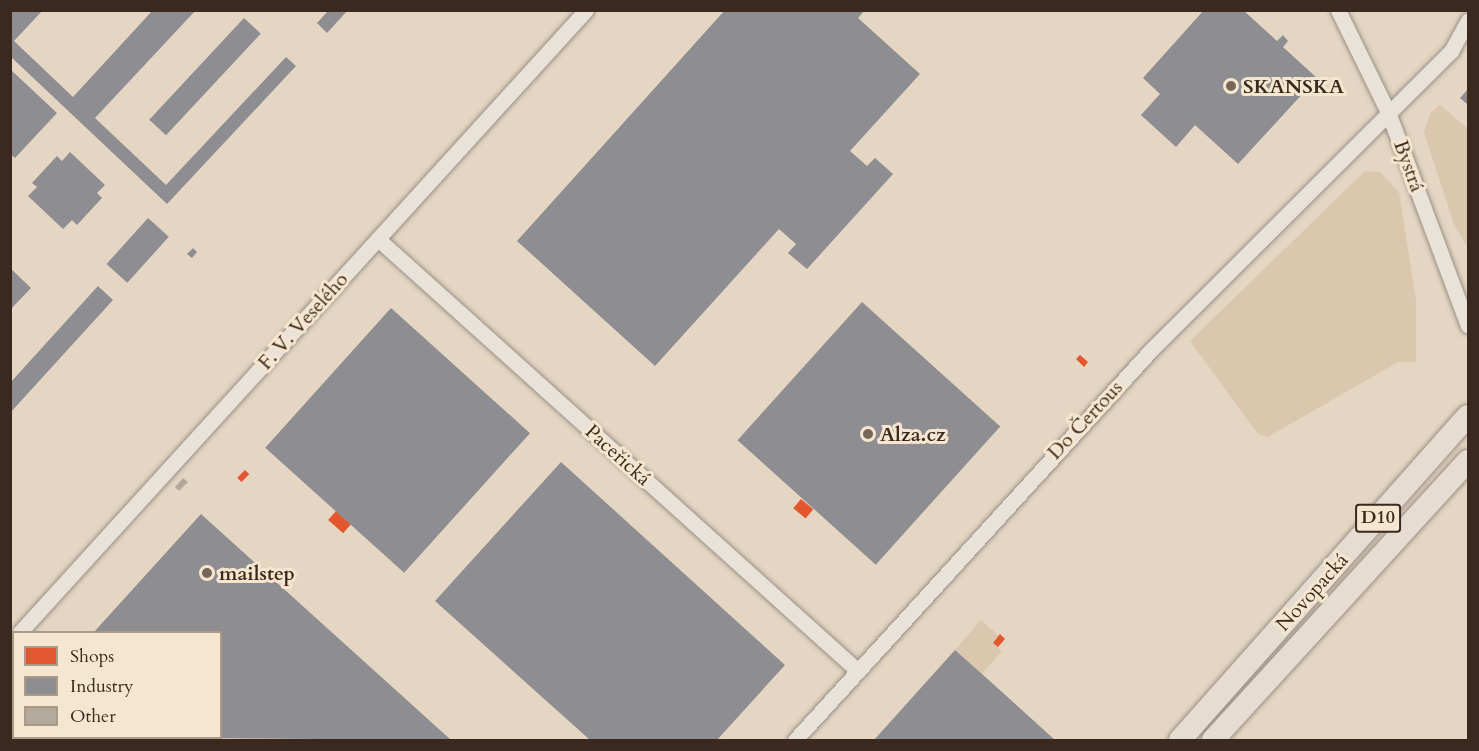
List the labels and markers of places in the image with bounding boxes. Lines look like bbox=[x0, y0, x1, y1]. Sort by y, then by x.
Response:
place label: SKANSKA bbox=[1243, 74, 1344, 98]
marker: SKANSKA bbox=[1224, 79, 1238, 93]
place label: Alza.cz bbox=[880, 422, 946, 446]
marker: Alza.cz bbox=[861, 427, 875, 441]
place label: mailstep bbox=[219, 561, 295, 585]
marker: mailstep bbox=[200, 566, 214, 580]

